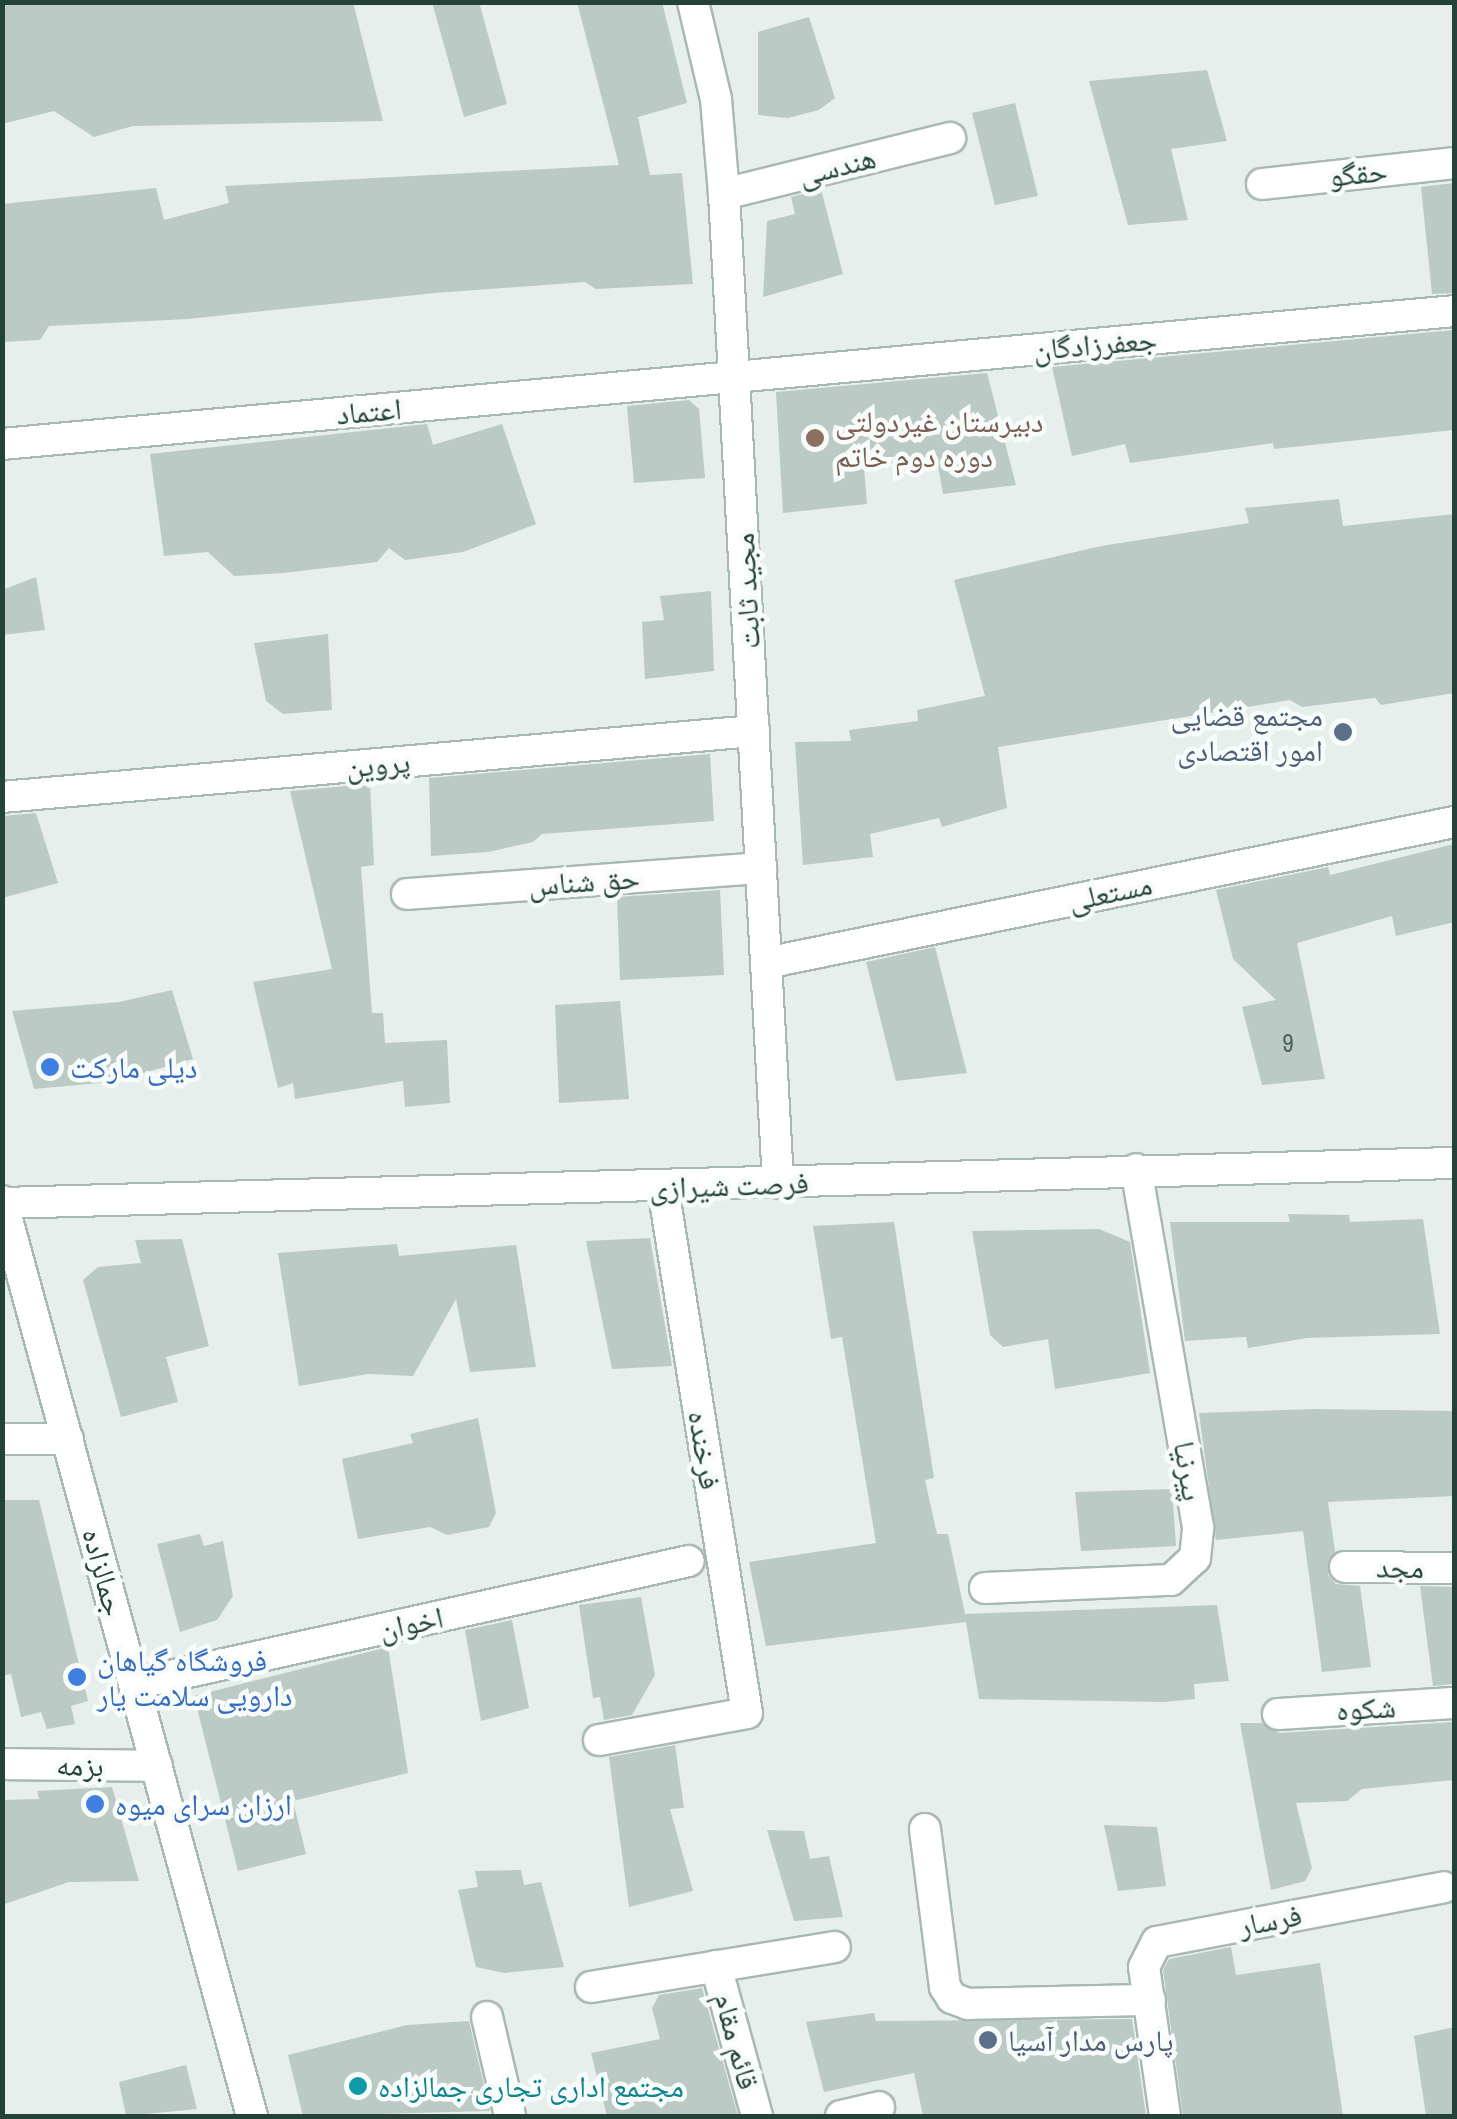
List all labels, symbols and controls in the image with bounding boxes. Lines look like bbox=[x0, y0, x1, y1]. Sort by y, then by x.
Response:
street label: هندسی bbox=[795, 139, 879, 193]
street label: حقگو bbox=[1327, 152, 1389, 194]
street label: جعفرزادگان bbox=[1032, 321, 1158, 367]
street label: اعتماد bbox=[335, 390, 403, 432]
place label: دبیرستان غیردولتی دوره دوم خاتم bbox=[835, 403, 1043, 474]
marker: دبیرستان غیردولتی دوره دوم خاتم bbox=[804, 427, 826, 449]
street label: مجید ثابت bbox=[725, 532, 767, 650]
place label: مجتمع قضایی امور اقتصادی bbox=[1171, 697, 1323, 768]
marker: مجتمع قضایی امور اقتصادی bbox=[1332, 721, 1354, 743]
street label: پروین bbox=[344, 743, 412, 785]
street label: حق شناس bbox=[527, 859, 641, 903]
street label: مستعلی bbox=[1065, 866, 1155, 918]
house number: 9 bbox=[1282, 1028, 1294, 1058]
place label: دیلی مارکت bbox=[70, 1049, 197, 1085]
marker: دیلی مارکت bbox=[39, 1056, 61, 1078]
street label: فرصت شیرازی bbox=[649, 1164, 809, 1206]
street label: فرخنده bbox=[681, 1408, 729, 1492]
street label: پیرنیا bbox=[1167, 1439, 1211, 1503]
street label: جمالزاده bbox=[75, 1524, 133, 1620]
street label: مجد bbox=[1376, 1549, 1424, 1585]
street label: اخوان bbox=[375, 1599, 447, 1647]
place label: فروشگاه گیاهان دارویی سلامت یار bbox=[97, 1642, 292, 1712]
marker: فروشگاه گیاهان دارویی سلامت یار bbox=[66, 1666, 88, 1688]
street label: شکوه bbox=[1335, 1688, 1397, 1728]
street label: بزمه bbox=[56, 1747, 104, 1783]
place label: ارزان سرای میوه bbox=[115, 1786, 292, 1822]
marker: ارزان سرای میوه bbox=[84, 1793, 106, 1815]
street label: فرسار bbox=[1235, 1896, 1305, 1944]
street label: قائم مقام bbox=[707, 1989, 767, 2093]
place label: پارس مدار آسیا bbox=[1008, 2022, 1173, 2058]
marker: پارس مدار آسیا bbox=[977, 2029, 999, 2051]
place label: مجتمع اداری تجاری جمالزاده bbox=[378, 2068, 684, 2104]
marker: مجتمع اداری تجاری جمالزاده bbox=[347, 2075, 369, 2097]

